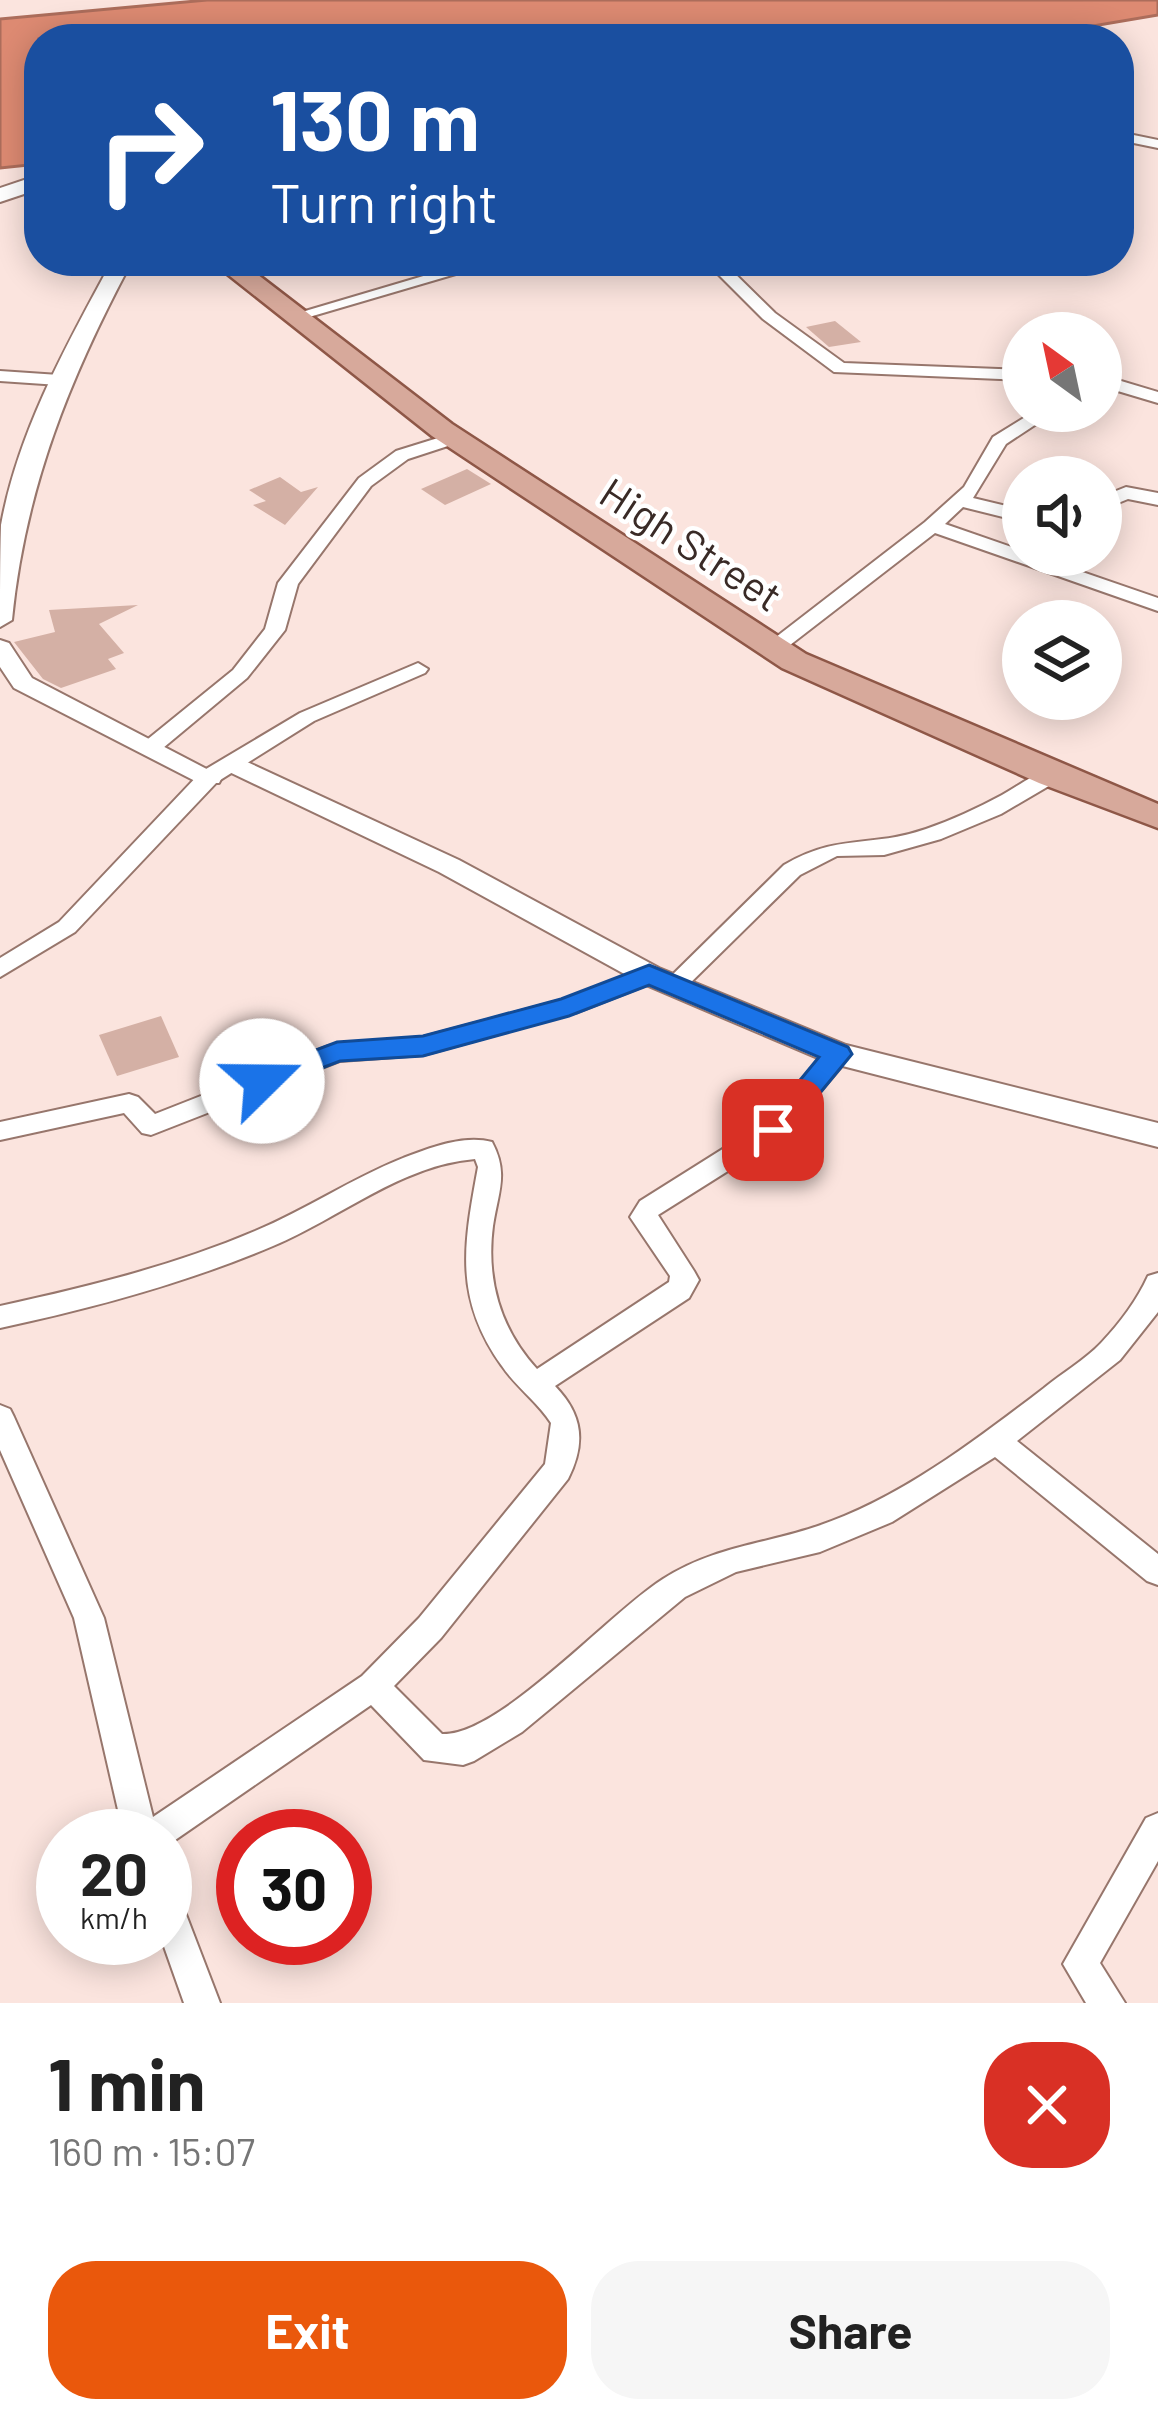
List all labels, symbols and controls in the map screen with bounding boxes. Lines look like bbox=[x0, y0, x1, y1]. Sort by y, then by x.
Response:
text: 130 m bbox=[270, 67, 480, 168]
icon: right bbox=[72, 72, 228, 228]
text: Turn right bbox=[270, 169, 498, 234]
north arrow bbox=[1002, 312, 1122, 432]
map controls bbox=[1002, 312, 1122, 720]
button: sound bbox=[1002, 456, 1122, 576]
street label: High Street bbox=[591, 466, 792, 621]
button: layers bbox=[1002, 600, 1122, 720]
position arrow bbox=[199, 1018, 325, 1144]
pin bbox=[722, 1079, 824, 1181]
icon: arrive bbox=[740, 1097, 806, 1163]
speed limit sign: 30 bbox=[216, 1809, 372, 1965]
text: 20 bbox=[80, 1836, 148, 1908]
text: km/h bbox=[80, 1899, 148, 1935]
text: 1 min bbox=[48, 2039, 206, 2125]
button: close bbox=[984, 2042, 1110, 2168]
text: 160 m · 15:07 bbox=[48, 2127, 255, 2174]
button: Exit bbox=[48, 2261, 567, 2399]
button: Share bbox=[591, 2261, 1110, 2399]

